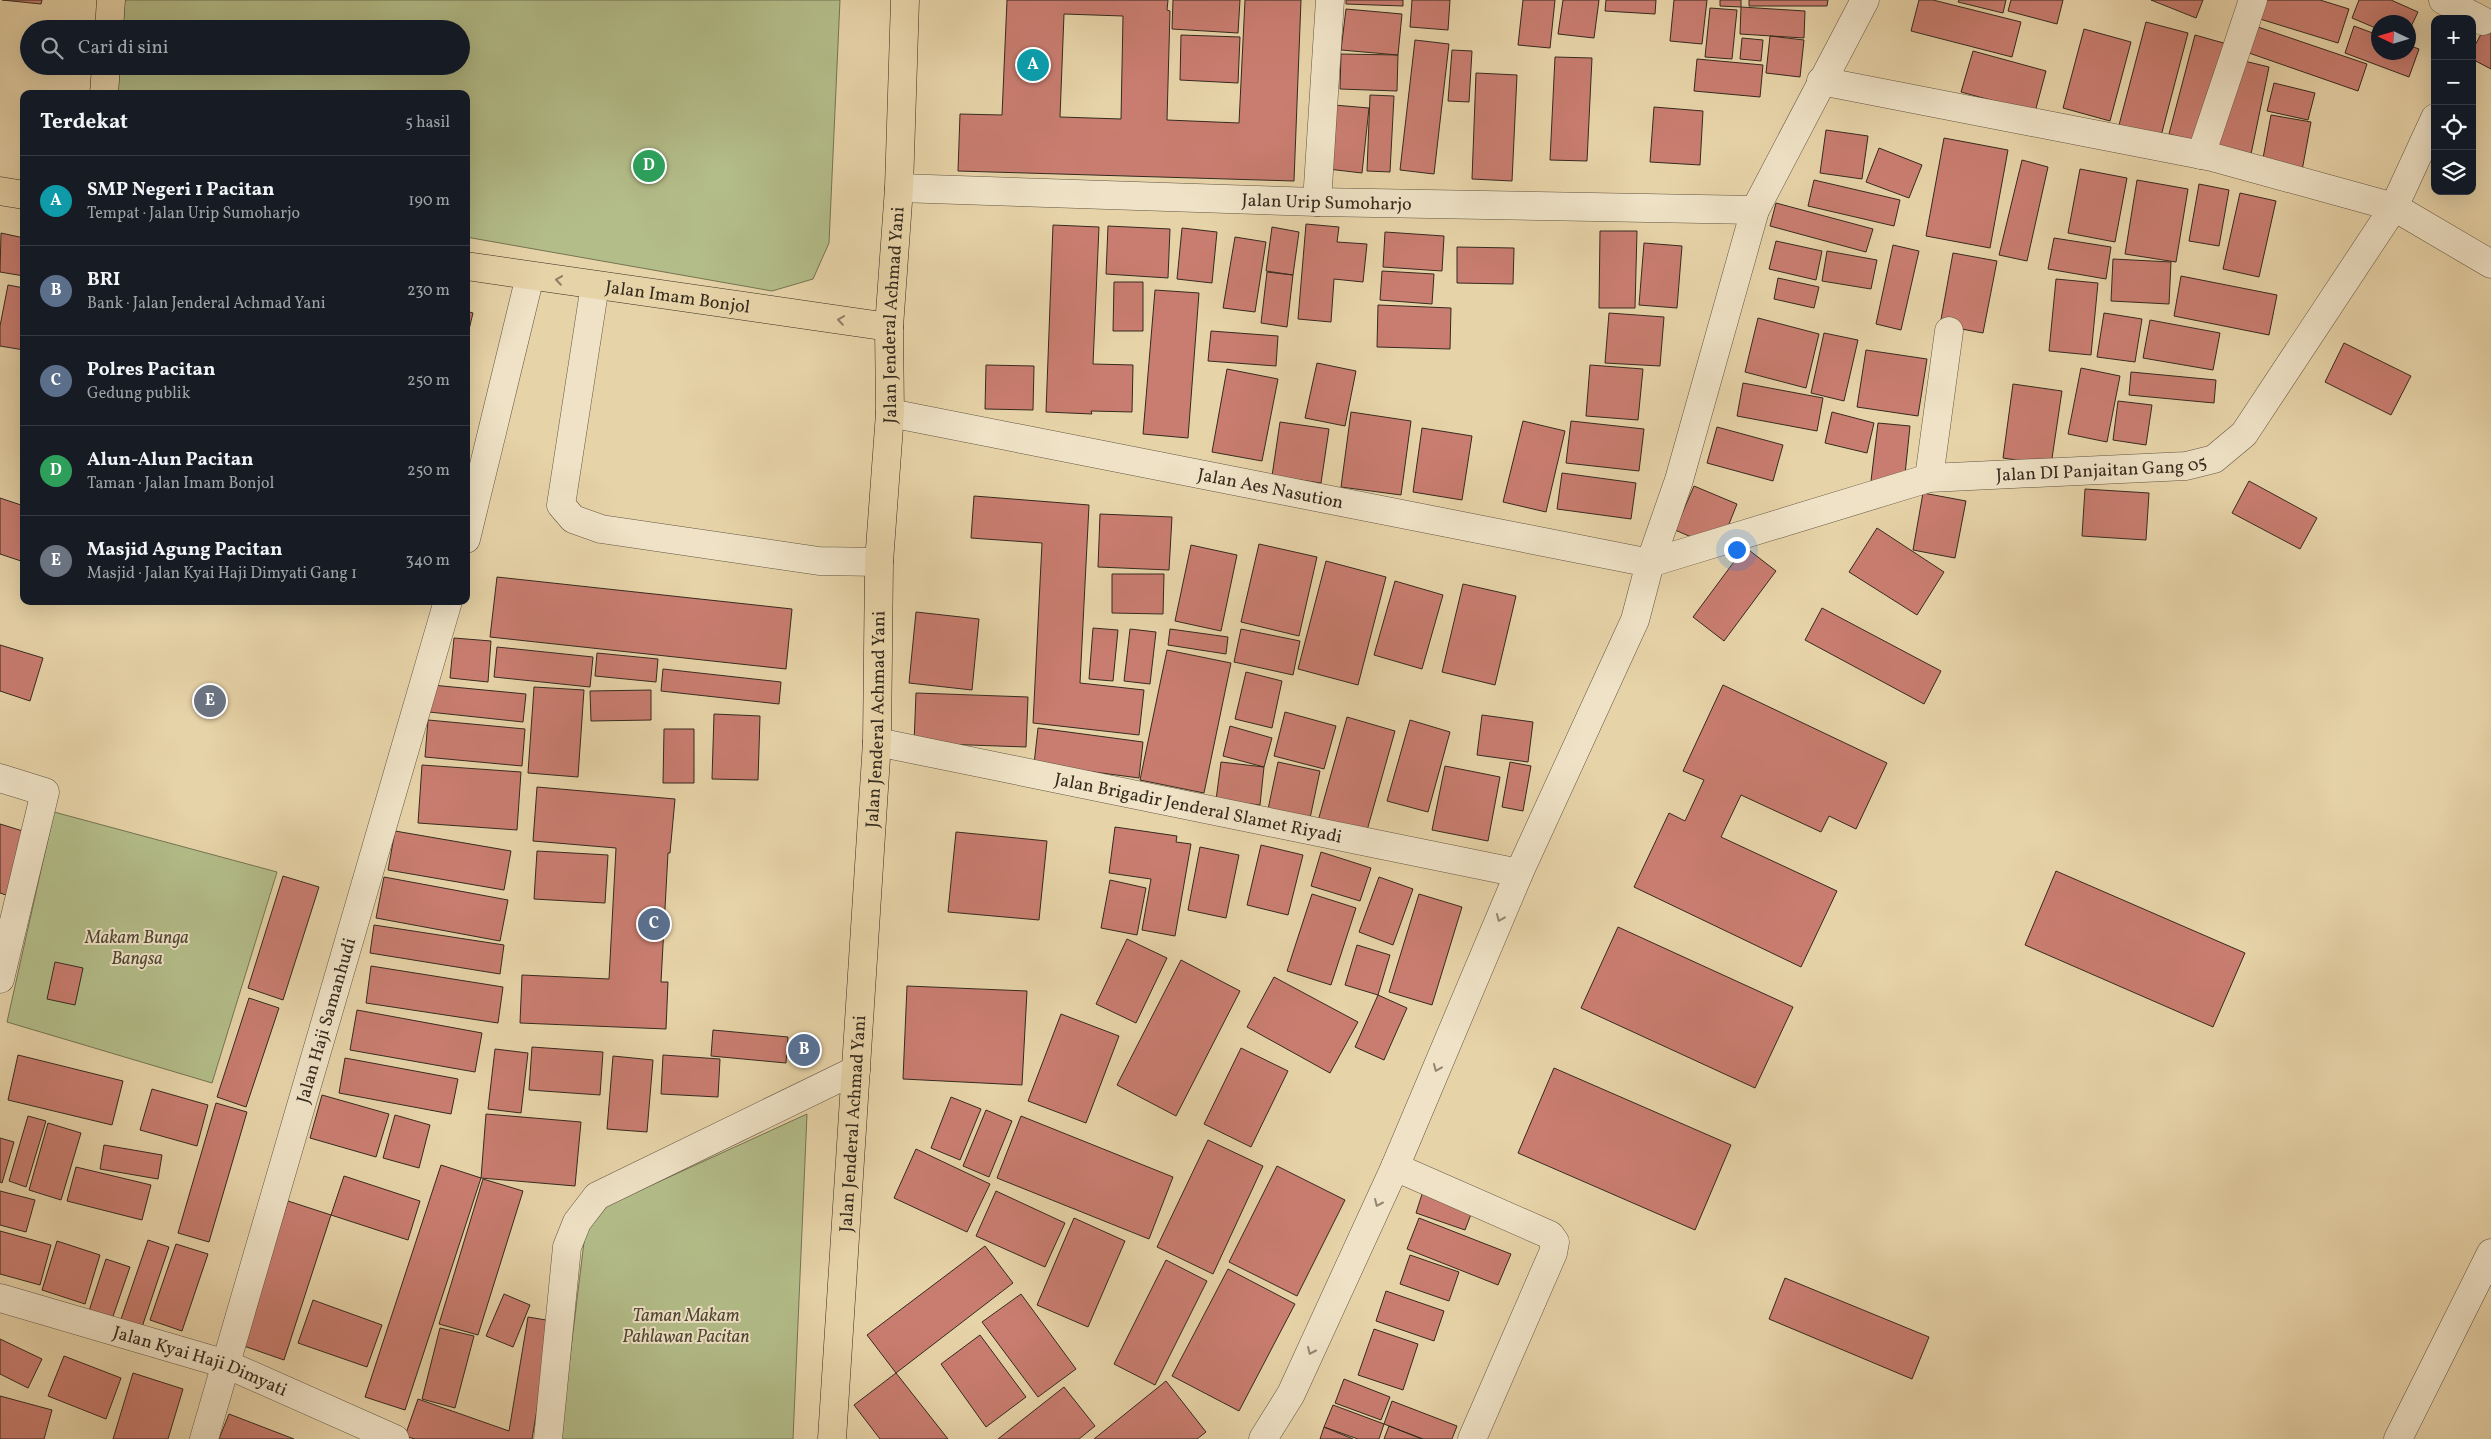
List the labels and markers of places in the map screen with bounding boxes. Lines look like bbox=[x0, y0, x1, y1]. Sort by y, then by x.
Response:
pin: A bbox=[1017, 46, 1049, 84]
pin: D bbox=[633, 147, 665, 185]
pin: E bbox=[194, 682, 226, 720]
pin: C bbox=[638, 905, 670, 943]
pin: B bbox=[788, 1031, 820, 1069]

